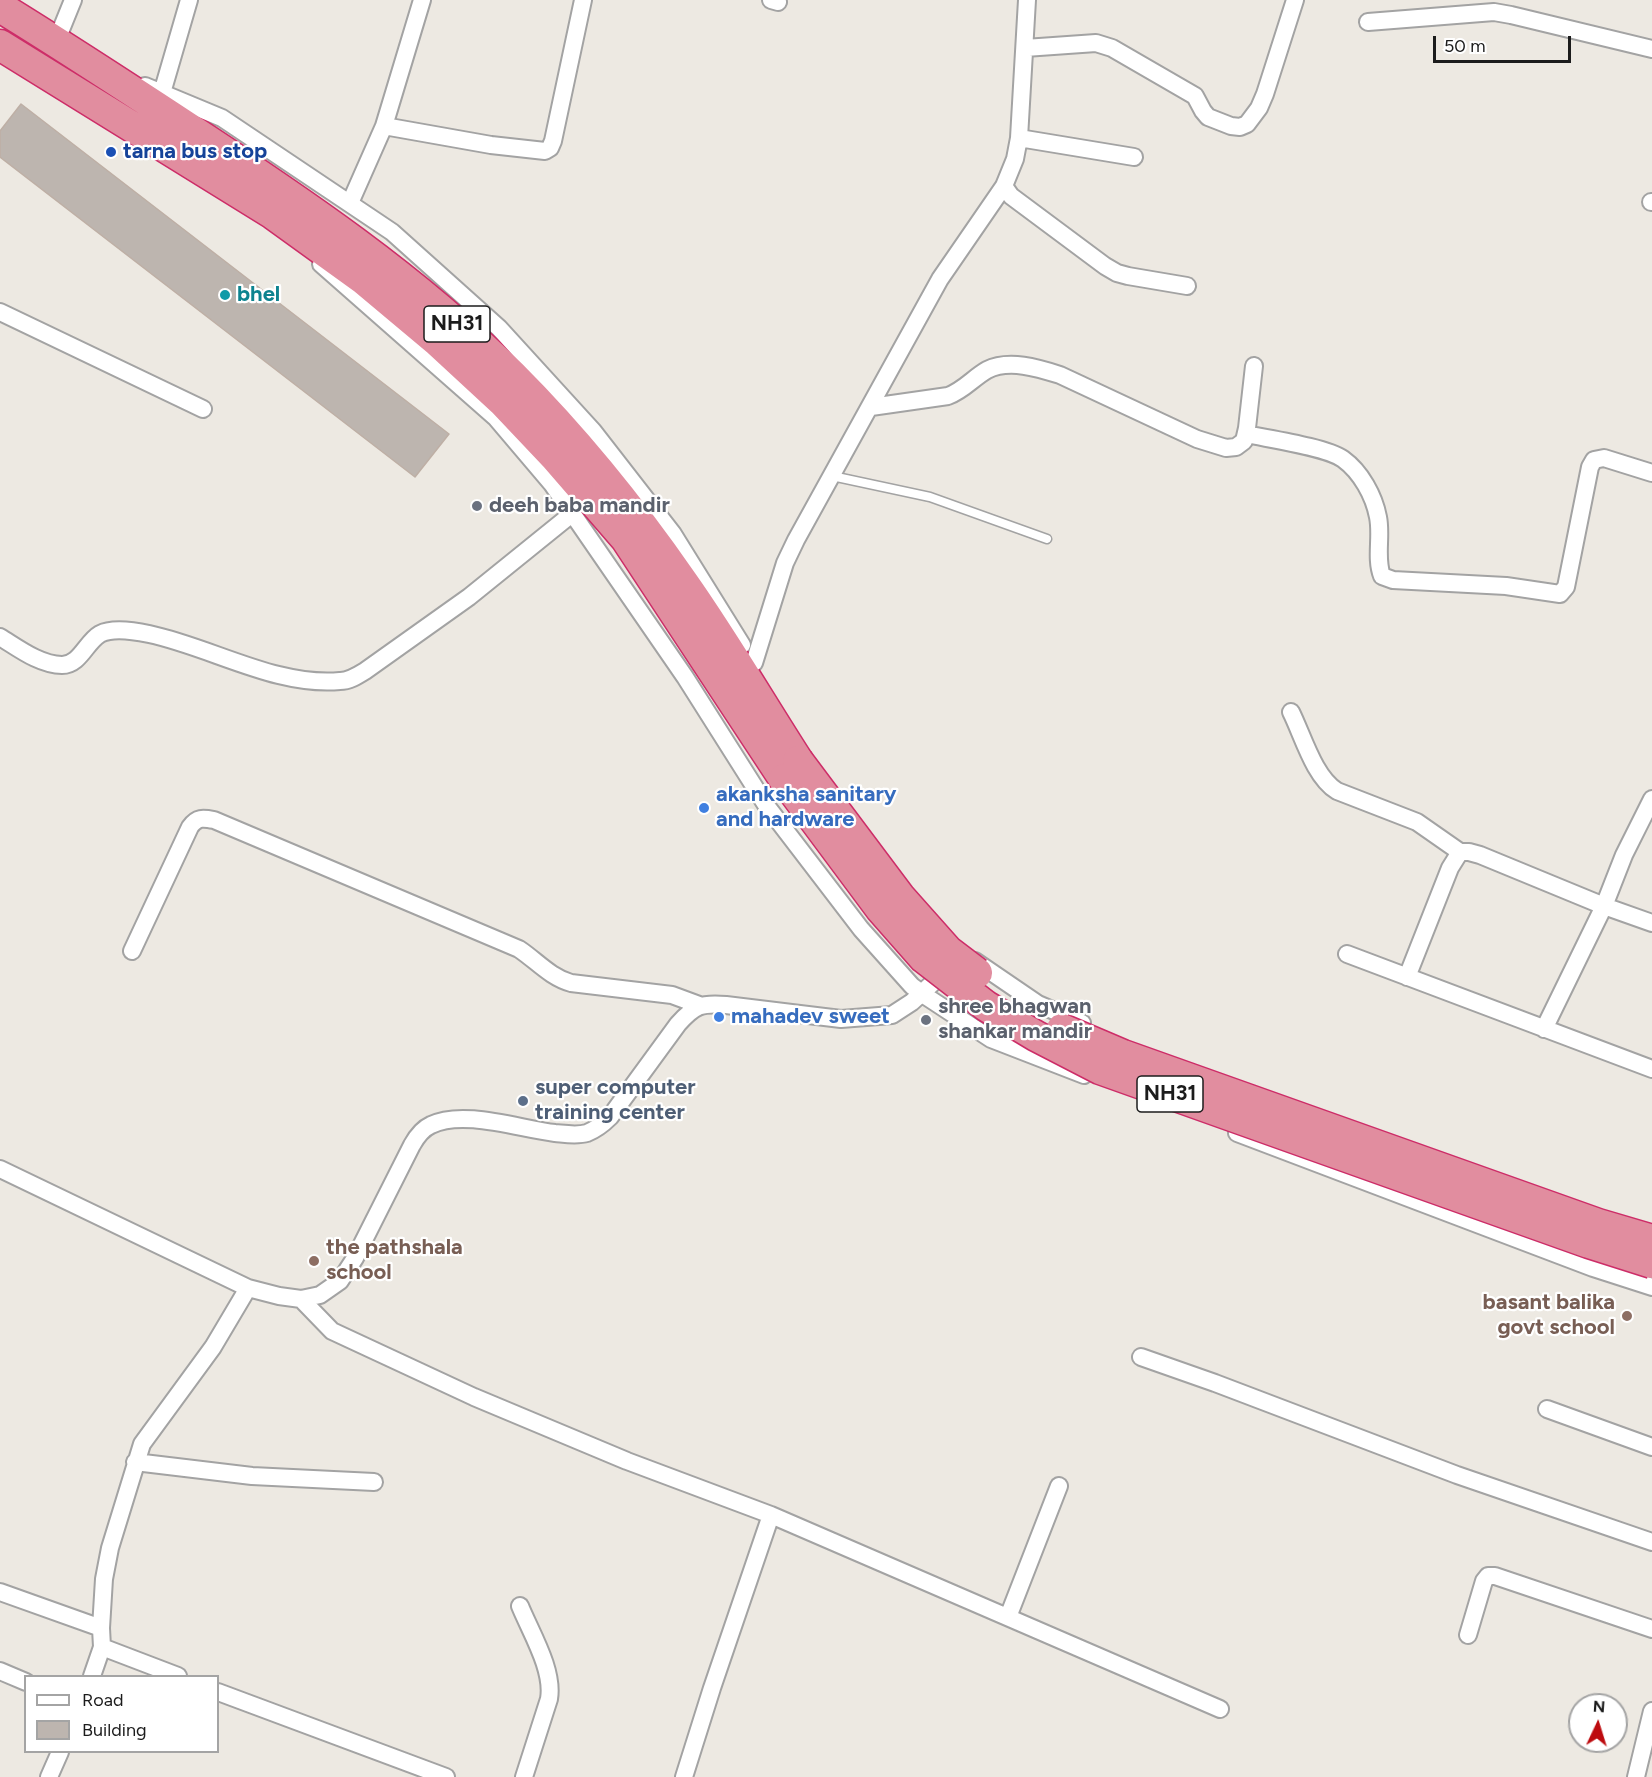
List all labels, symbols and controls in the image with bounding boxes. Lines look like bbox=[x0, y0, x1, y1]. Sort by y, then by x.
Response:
scale bar bbox=[1436, 24, 1574, 62]
text: 50 m bbox=[1444, 35, 1486, 57]
place label: tarna bus stop bbox=[123, 139, 267, 165]
marker: tarna bus stop bbox=[104, 145, 118, 159]
place label: bhel bbox=[237, 282, 280, 308]
marker: bhel bbox=[218, 288, 232, 302]
road number: NH31 bbox=[424, 306, 490, 342]
place label: deeh baba mandir bbox=[489, 493, 670, 519]
marker: deeh baba mandir bbox=[470, 499, 484, 513]
place label: akanksha sanitary and hardware bbox=[716, 782, 896, 834]
marker: akanksha sanitary and hardware bbox=[697, 801, 711, 815]
place label: shree bhagwan shankar mandir bbox=[938, 994, 1092, 1046]
place label: mahadev sweet bbox=[731, 1004, 890, 1030]
marker: mahadev sweet bbox=[712, 1010, 726, 1024]
marker: shree bhagwan shankar mandir bbox=[919, 1013, 933, 1027]
place label: super computer training center bbox=[535, 1075, 696, 1126]
road number: NH31 bbox=[1137, 1076, 1203, 1112]
marker: super computer training center bbox=[516, 1094, 530, 1108]
place label: the pathshala school bbox=[326, 1235, 463, 1286]
marker: the pathshala school bbox=[307, 1254, 321, 1268]
place label: basant balika govt school bbox=[1483, 1290, 1615, 1342]
marker: basant balika govt school bbox=[1620, 1309, 1634, 1323]
legend bbox=[24, 1675, 219, 1753]
text: Road bbox=[82, 1689, 123, 1711]
north arrow bbox=[1568, 1693, 1628, 1753]
text: N bbox=[1592, 1697, 1606, 1716]
text: Building bbox=[82, 1719, 147, 1741]

